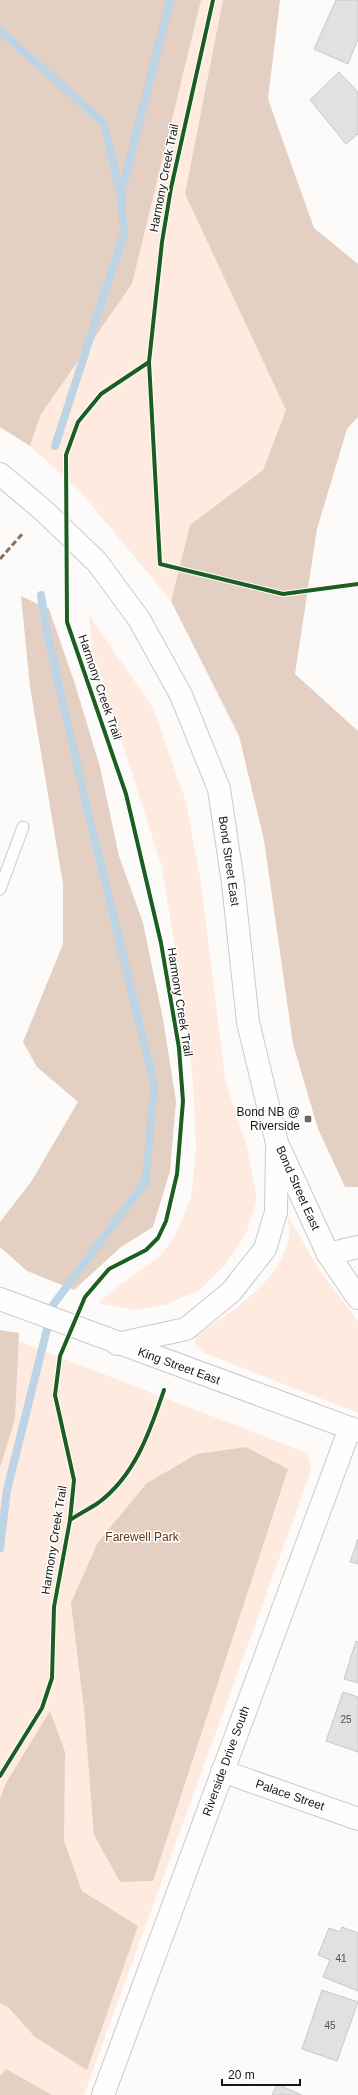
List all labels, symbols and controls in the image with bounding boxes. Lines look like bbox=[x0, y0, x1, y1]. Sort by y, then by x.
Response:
street label: Harmony Creek Trail bbox=[147, 123, 181, 233]
street label: Harmony Creek Trail bbox=[75, 633, 125, 741]
street label: Bond Street East bbox=[216, 815, 242, 908]
street label: Harmony Creek Trail bbox=[164, 947, 196, 1057]
place label: Bond NB @ Riverside bbox=[236, 1105, 300, 1133]
marker: Bond NB @ Riverside bbox=[303, 1114, 313, 1124]
street label: Bond Street East bbox=[273, 1144, 323, 1233]
street label: King Street East bbox=[136, 1345, 223, 1388]
street label: Harmony Creek Trail bbox=[38, 1485, 70, 1595]
park label: Farewell Park bbox=[105, 1530, 180, 1544]
street label: Riverside Drive South bbox=[200, 1704, 252, 1818]
house number: 25 bbox=[340, 1714, 352, 1725]
street label: Palace Street bbox=[254, 1777, 327, 1814]
house number: 41 bbox=[335, 1953, 347, 1964]
house number: 45 bbox=[324, 2020, 336, 2031]
scale bar bbox=[222, 2061, 300, 2087]
text: 20 m bbox=[228, 2068, 255, 2082]

